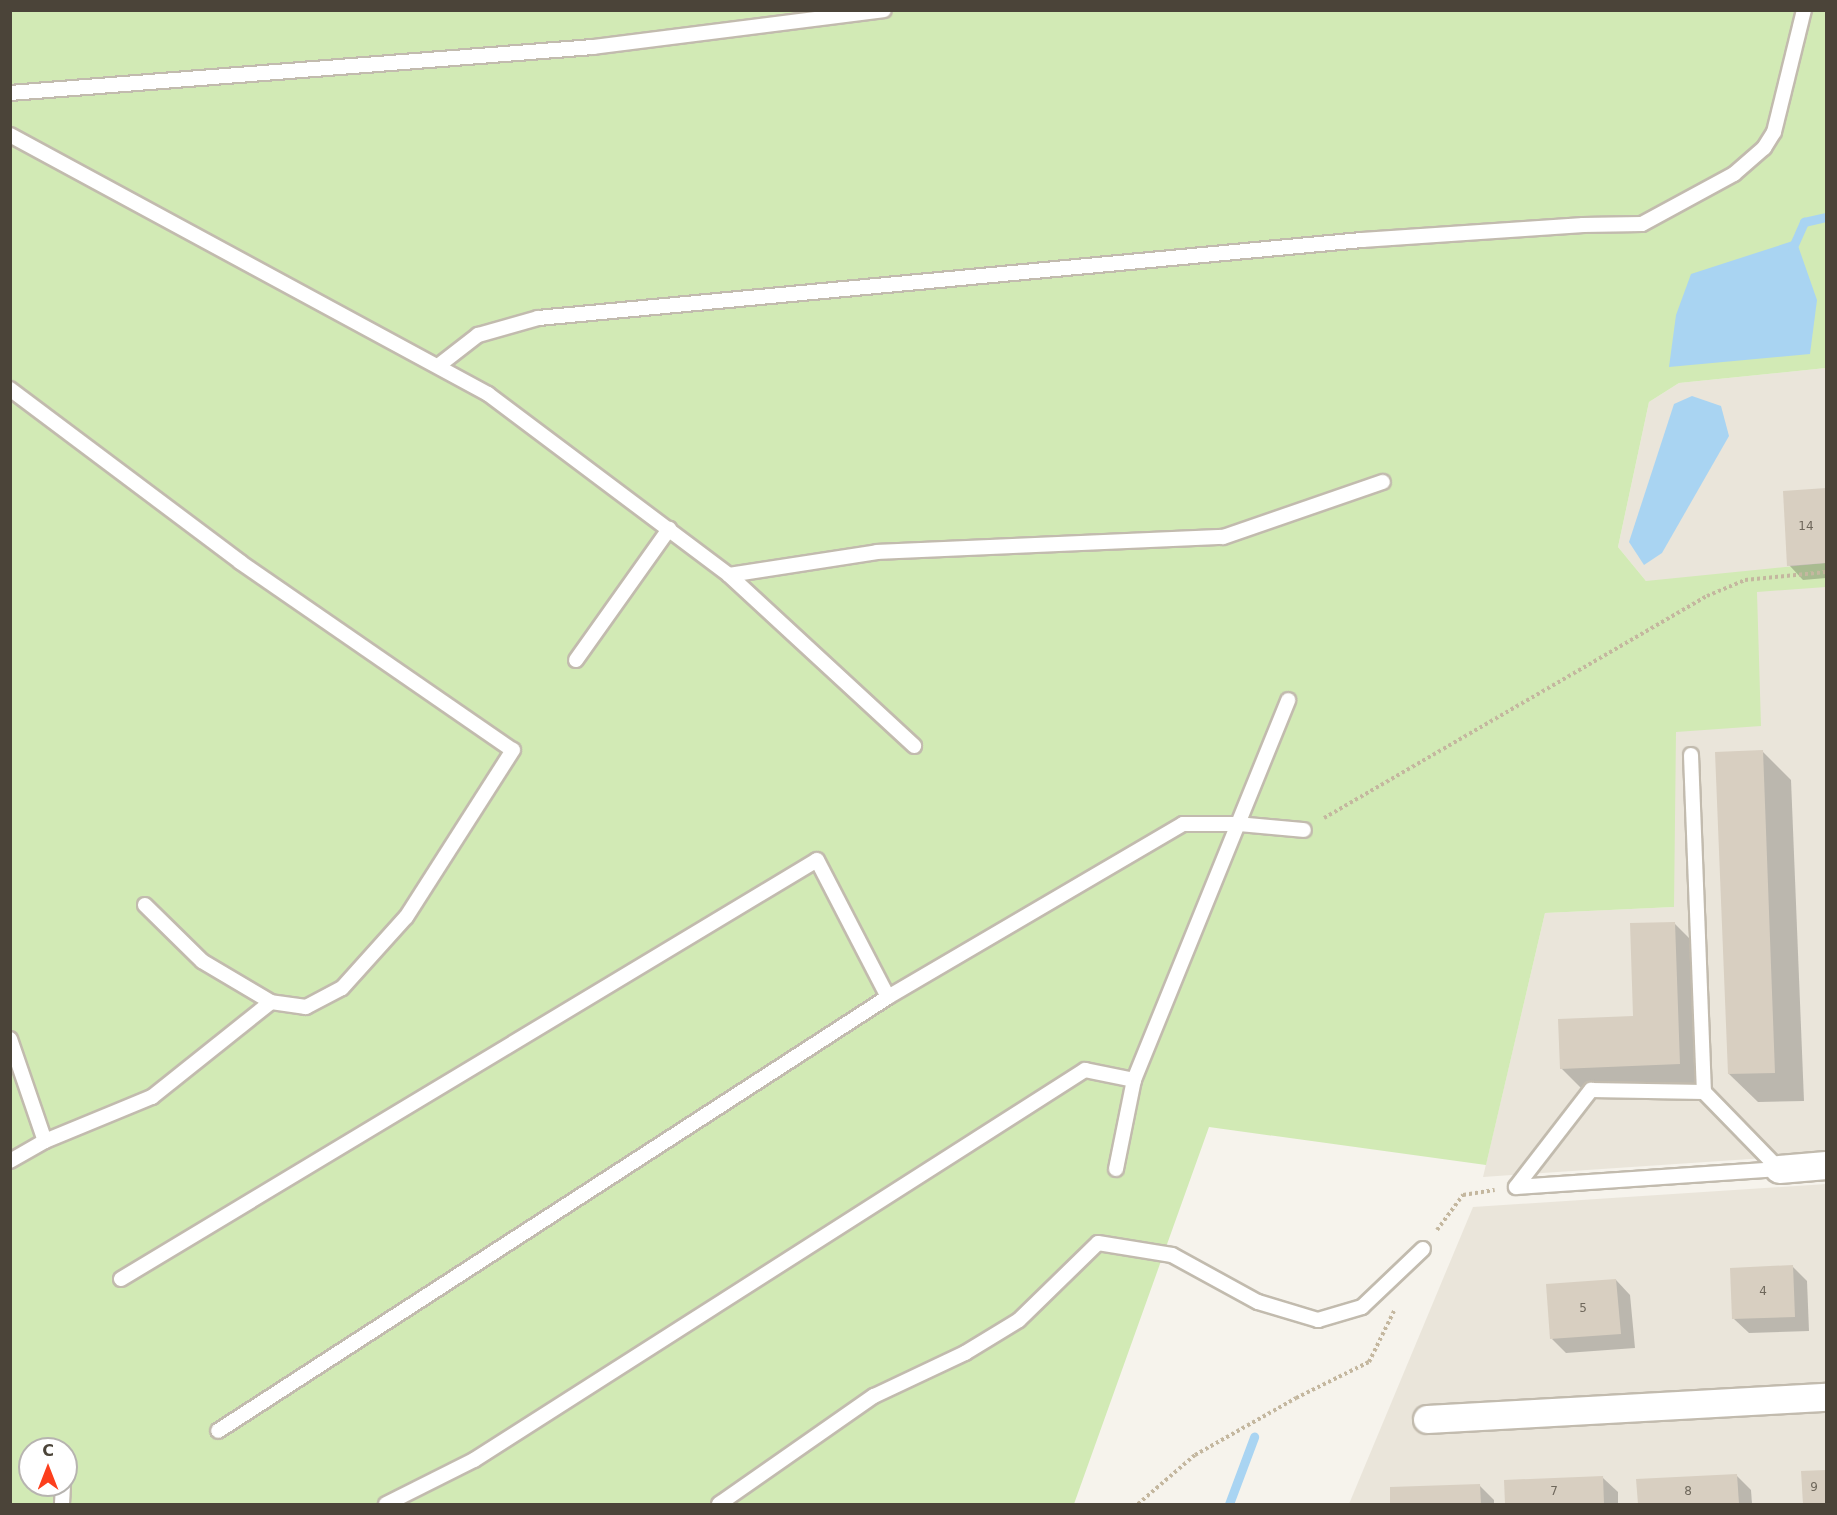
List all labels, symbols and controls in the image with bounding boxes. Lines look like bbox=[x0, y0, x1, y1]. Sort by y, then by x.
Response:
house number: 14 bbox=[1798, 520, 1814, 534]
house number: 4 bbox=[1759, 1285, 1767, 1299]
house number: 5 bbox=[1579, 1302, 1587, 1316]
north arrow bbox=[18, 1437, 78, 1497]
text: С bbox=[42, 1441, 54, 1460]
house number: 9 bbox=[1810, 1481, 1818, 1495]
house number: 7 bbox=[1550, 1485, 1558, 1499]
house number: 8 bbox=[1684, 1485, 1692, 1499]

